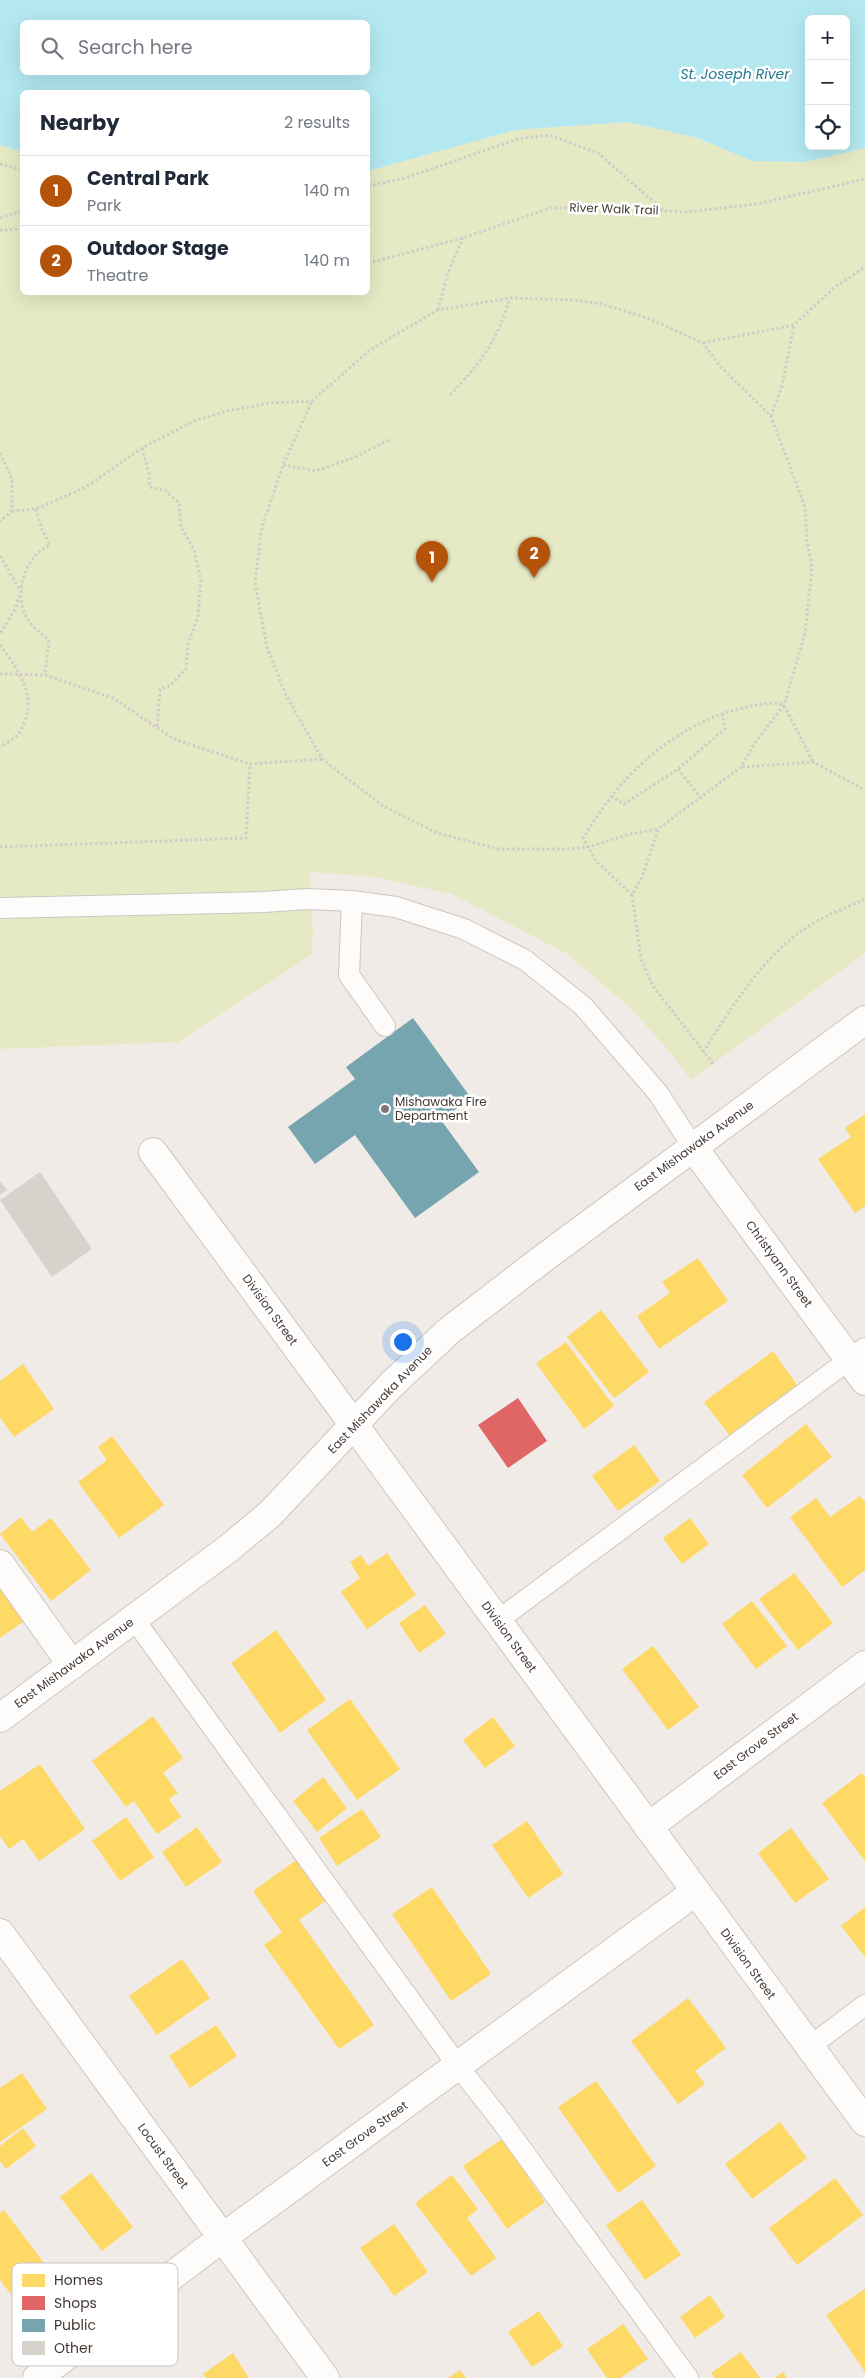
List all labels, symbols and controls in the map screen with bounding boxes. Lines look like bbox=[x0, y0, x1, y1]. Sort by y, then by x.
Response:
map controls bbox=[805, 15, 850, 150]
button: + bbox=[805, 15, 850, 60]
search box bbox=[20, 20, 370, 75]
icon: search bbox=[38, 34, 66, 62]
text: Search here bbox=[78, 34, 192, 61]
button: − bbox=[805, 60, 850, 105]
water label: St. Joseph River bbox=[680, 64, 790, 84]
button: locate bbox=[805, 105, 850, 150]
text: Nearby bbox=[40, 108, 120, 137]
text: 2 results bbox=[284, 111, 350, 134]
text: Central Park bbox=[87, 165, 209, 192]
text: 1 bbox=[53, 179, 59, 202]
text: 140 m bbox=[304, 179, 350, 202]
text: Park bbox=[87, 194, 121, 217]
street label: River Walk Trail bbox=[569, 198, 659, 219]
text: Outdoor Stage bbox=[87, 235, 229, 262]
text: 2 bbox=[51, 249, 61, 272]
text: 140 m bbox=[304, 249, 350, 272]
text: Theatre bbox=[87, 264, 148, 287]
pin: 2 bbox=[518, 537, 550, 578]
pin: 1 bbox=[416, 541, 448, 582]
place label: Mishawaka Fire Department bbox=[395, 1093, 487, 1124]
street label: East Mishawaka Avenue bbox=[630, 1096, 757, 1195]
marker: Mishawaka Fire Department bbox=[379, 1103, 391, 1115]
street label: Christyann Street bbox=[742, 1217, 817, 1311]
street label: Division Street bbox=[239, 1271, 302, 1349]
your location bbox=[390, 1329, 416, 1355]
street label: East Mishawaka Avenue bbox=[324, 1342, 436, 1457]
street label: Division Street bbox=[478, 1598, 541, 1676]
street label: East Mishawaka Avenue bbox=[10, 1613, 137, 1712]
street label: East Grove Street bbox=[710, 1708, 802, 1783]
street label: Division Street bbox=[717, 1925, 780, 2003]
street label: East Grove Street bbox=[318, 2097, 411, 2170]
street label: Locust Street bbox=[134, 2120, 193, 2192]
legend bbox=[12, 2263, 178, 2366]
text: Homes bbox=[54, 2270, 103, 2290]
text: Shops bbox=[54, 2293, 97, 2313]
text: Public bbox=[54, 2315, 96, 2335]
text: Other bbox=[54, 2338, 93, 2358]

